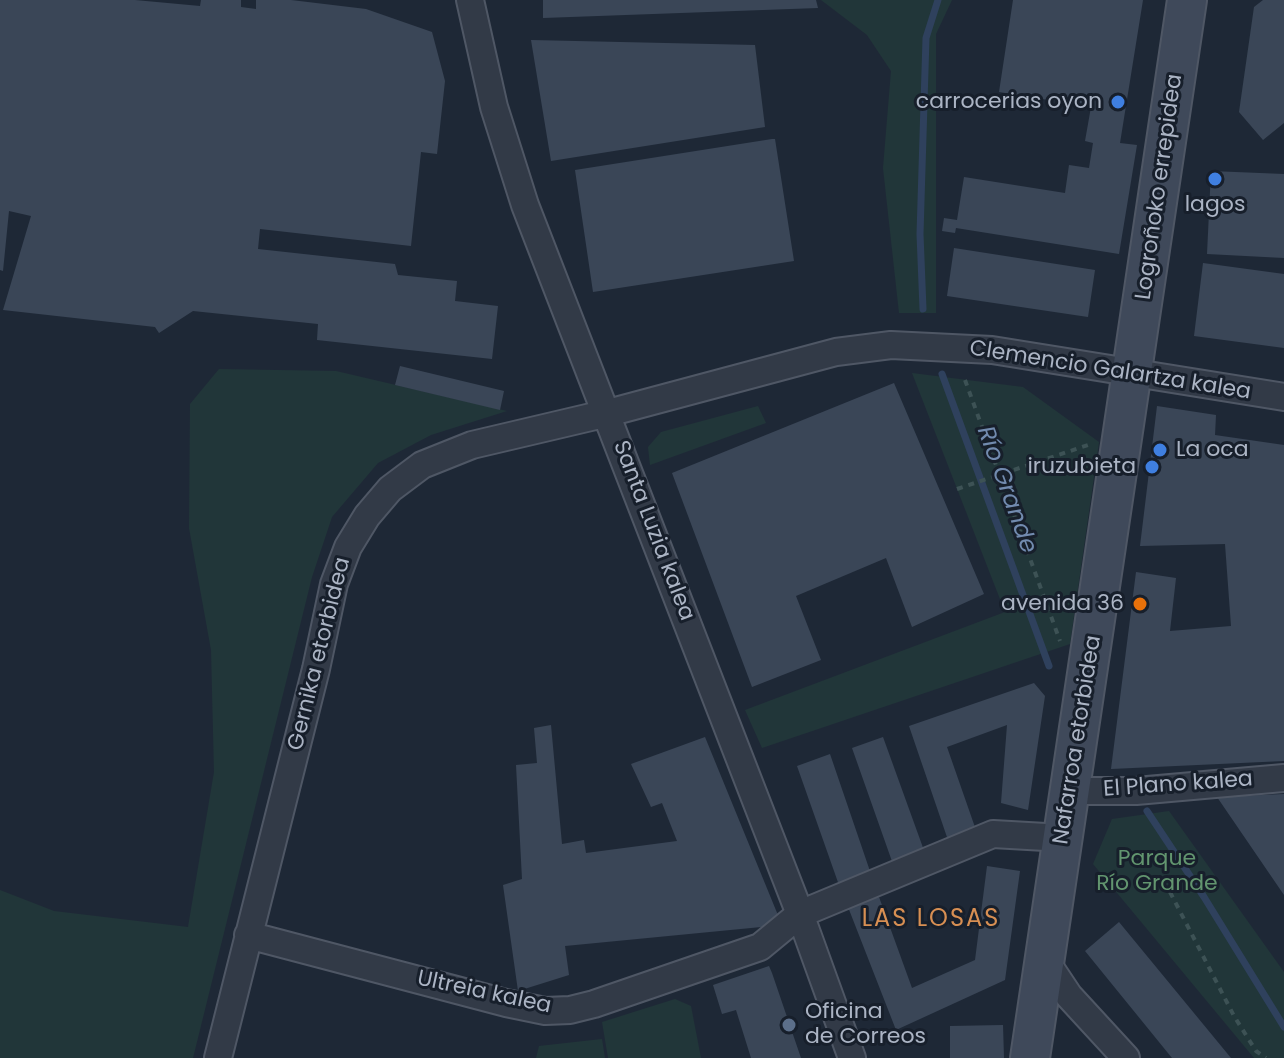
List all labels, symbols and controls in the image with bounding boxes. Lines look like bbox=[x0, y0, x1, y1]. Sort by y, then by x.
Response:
street label: Logroñoko errepidea bbox=[1131, 72, 1189, 302]
place label: carrocerias oyon bbox=[916, 89, 1102, 115]
marker: carrocerias oyon bbox=[1109, 93, 1127, 111]
marker: lagos bbox=[1206, 170, 1224, 188]
place label: lagos bbox=[1185, 192, 1245, 218]
street label: Clemencio Galartza kalea bbox=[967, 336, 1253, 406]
water label: Río Grande bbox=[970, 422, 1042, 558]
street label: Santa Luzia kalea bbox=[607, 437, 699, 625]
place label: La oca bbox=[1176, 437, 1249, 463]
marker: La oca bbox=[1151, 441, 1169, 459]
place label: iruzubieta bbox=[1027, 454, 1136, 480]
marker: iruzubieta bbox=[1143, 458, 1161, 476]
street label: Gernika etorbidea bbox=[283, 555, 357, 753]
place label: avenida 36 bbox=[1001, 591, 1124, 617]
marker: avenida 36 bbox=[1131, 595, 1149, 613]
street label: Nafarroa etorbidea bbox=[1048, 634, 1108, 846]
street label: El Plano kalea bbox=[1102, 767, 1254, 803]
park label: Parque Río Grande bbox=[1096, 846, 1218, 898]
district label: LAS LOSAS bbox=[862, 906, 1000, 934]
street label: Ultreia kalea bbox=[415, 966, 553, 1020]
place label: Oficina de Correos bbox=[805, 999, 926, 1050]
marker: Oficina de Correos bbox=[780, 1016, 798, 1034]

